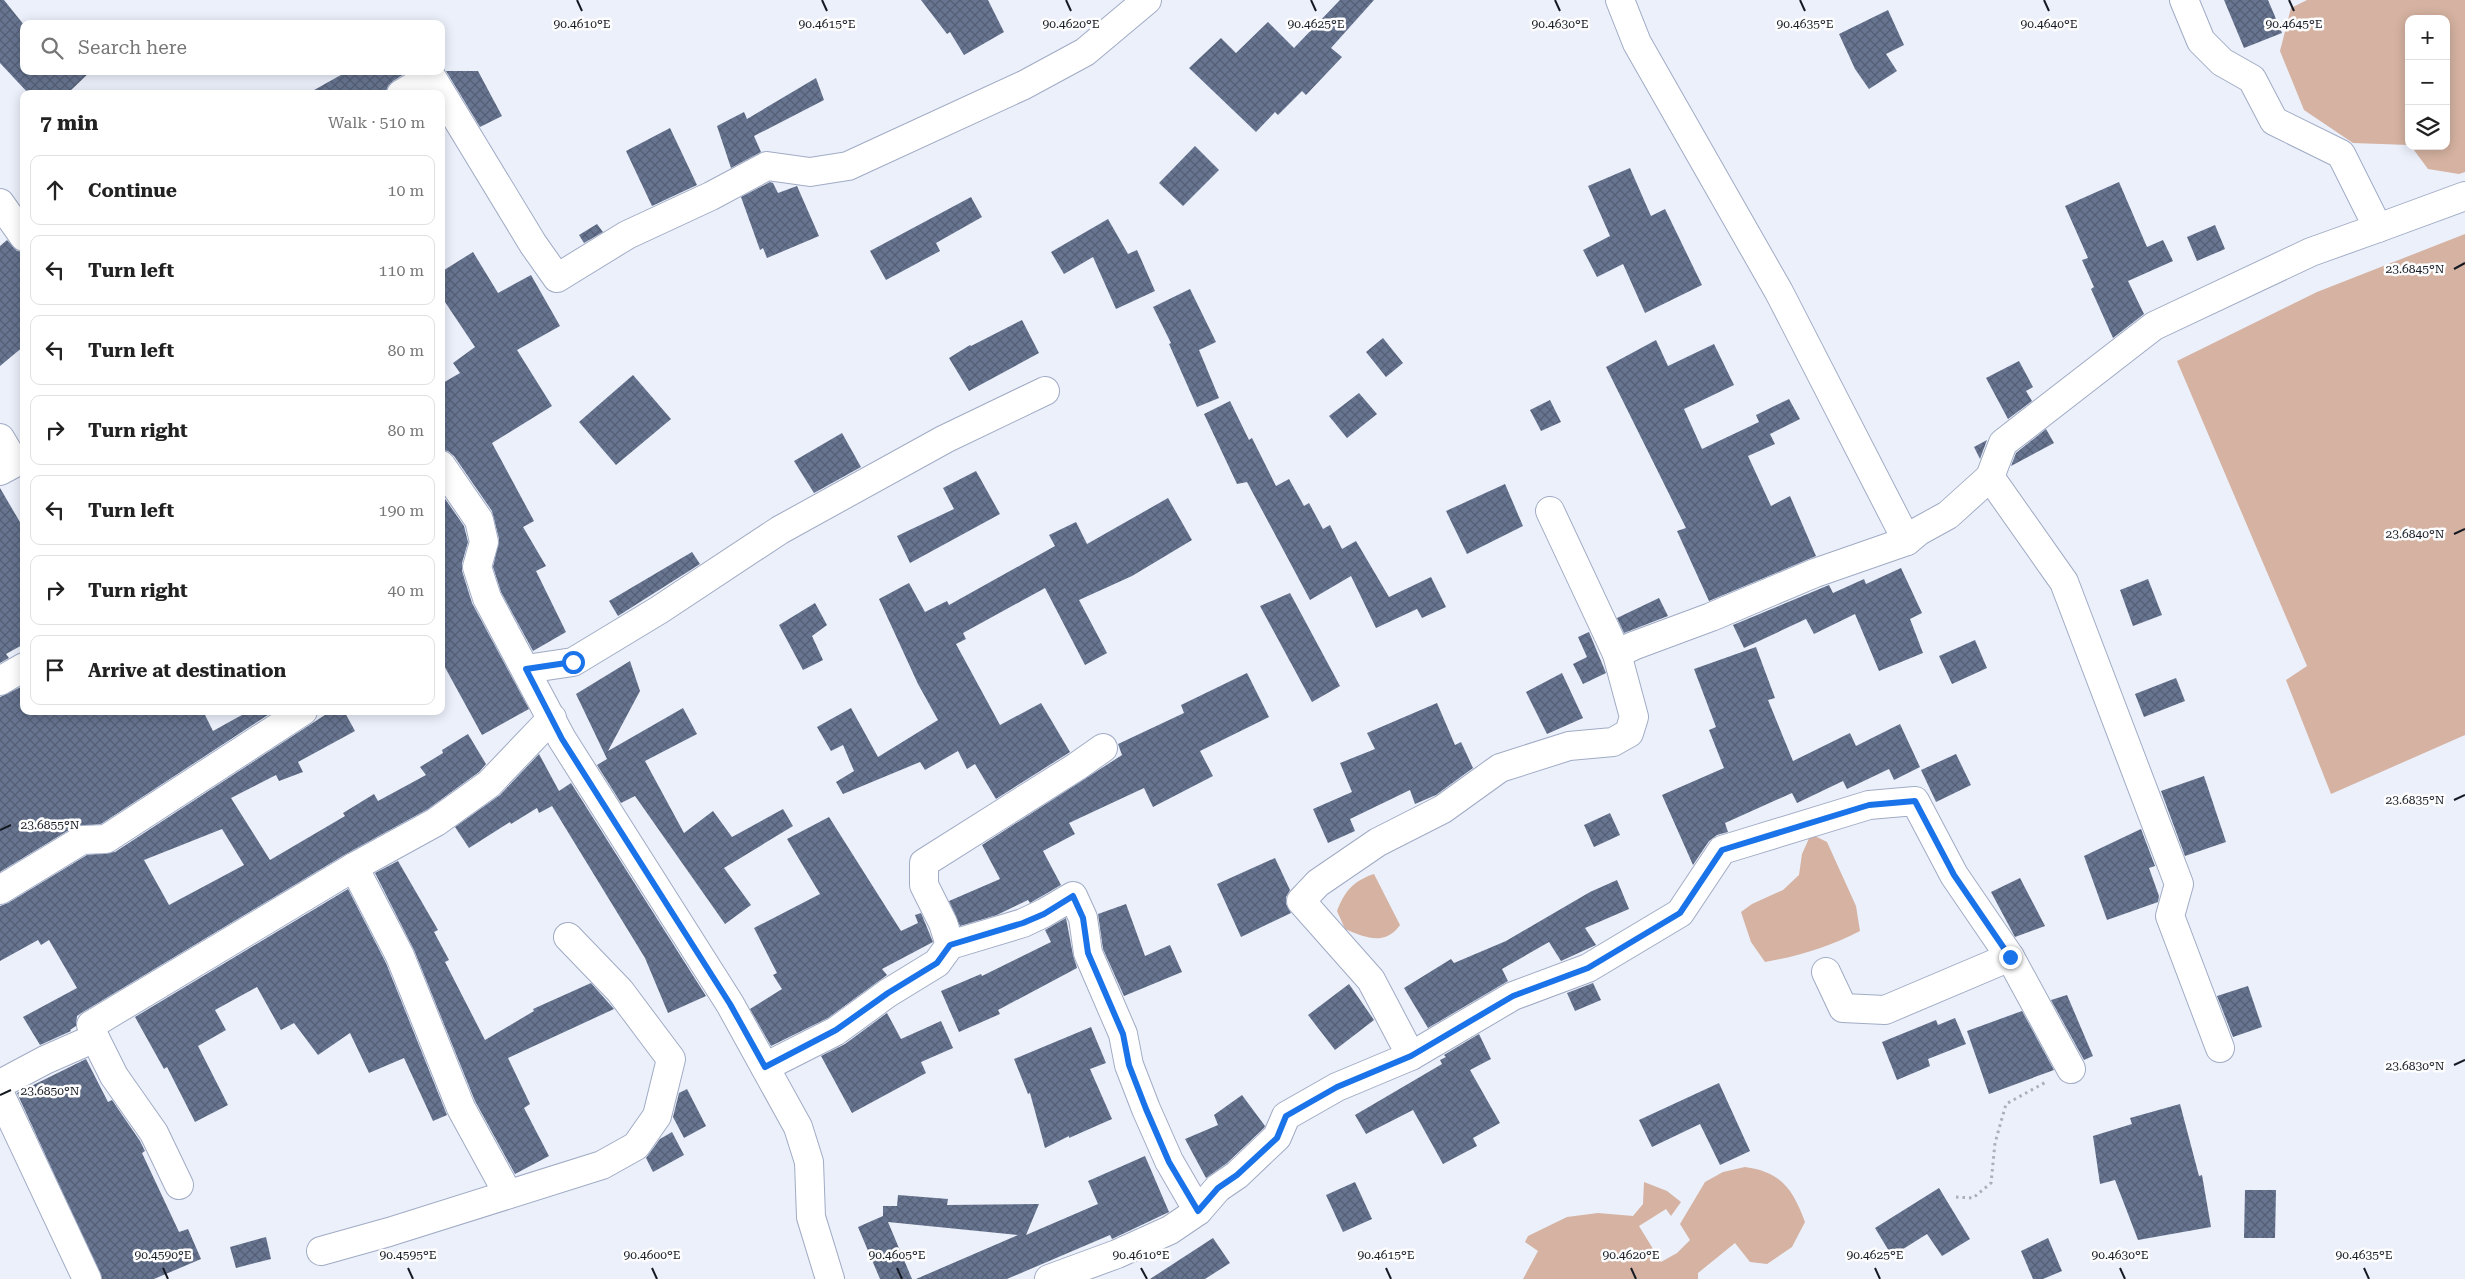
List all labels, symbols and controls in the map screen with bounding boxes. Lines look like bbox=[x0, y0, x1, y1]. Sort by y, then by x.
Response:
map controls bbox=[2405, 15, 2450, 150]
button: + bbox=[2405, 15, 2450, 60]
text: 90.4610°E bbox=[554, 17, 610, 31]
text: 90.4615°E bbox=[799, 17, 855, 31]
text: 90.4620°E bbox=[1043, 17, 1099, 31]
text: 90.4625°E bbox=[1288, 17, 1344, 31]
text: 90.4630°E bbox=[1532, 17, 1588, 31]
text: 90.4635°E bbox=[1777, 17, 1833, 31]
text: 90.4640°E bbox=[2021, 17, 2077, 31]
text: 90.4645°E bbox=[2266, 17, 2322, 31]
search box bbox=[20, 20, 445, 75]
icon: search bbox=[38, 34, 66, 62]
text: Search here bbox=[78, 36, 187, 59]
button: − bbox=[2405, 60, 2450, 105]
button: layers bbox=[2405, 105, 2450, 150]
text: 7 min bbox=[40, 111, 98, 135]
text: Walk · 510 m bbox=[328, 113, 425, 132]
icon: ahead bbox=[41, 176, 69, 204]
text: Continue bbox=[88, 179, 177, 202]
text: 10 m bbox=[387, 181, 424, 200]
icon: left bbox=[41, 256, 69, 284]
text: Turn left bbox=[88, 259, 174, 282]
text: 110 m bbox=[378, 261, 424, 280]
text: 23.6845°N bbox=[2386, 262, 2445, 276]
icon: left bbox=[41, 336, 69, 364]
text: Turn left bbox=[88, 339, 174, 362]
text: 80 m bbox=[387, 341, 424, 360]
icon: right bbox=[41, 416, 69, 444]
text: Turn right bbox=[88, 419, 188, 442]
text: 80 m bbox=[387, 421, 424, 440]
icon: left bbox=[41, 496, 69, 524]
text: Turn left bbox=[88, 499, 174, 522]
text: 190 m bbox=[378, 501, 424, 520]
text: 23.6840°N bbox=[2386, 527, 2445, 541]
icon: right bbox=[41, 576, 69, 604]
text: Turn right bbox=[88, 579, 188, 602]
text: 40 m bbox=[387, 581, 424, 600]
route start bbox=[562, 651, 585, 674]
icon: arrive bbox=[41, 656, 69, 684]
text: Arrive at destination bbox=[88, 659, 286, 682]
text: 23.6835°N bbox=[2386, 793, 2445, 807]
text: 23.6855°N bbox=[21, 818, 80, 832]
route end bbox=[1999, 946, 2022, 969]
text: 23.6830°N bbox=[2386, 1059, 2445, 1073]
text: 23.6850°N bbox=[21, 1084, 80, 1098]
text: 90.4590°E bbox=[135, 1248, 191, 1262]
text: 90.4595°E bbox=[380, 1248, 436, 1262]
text: 90.4600°E bbox=[624, 1248, 680, 1262]
text: 90.4605°E bbox=[869, 1248, 925, 1262]
text: 90.4610°E bbox=[1113, 1248, 1169, 1262]
text: 90.4615°E bbox=[1358, 1248, 1414, 1262]
text: 90.4620°E bbox=[1603, 1248, 1659, 1262]
text: 90.4625°E bbox=[1847, 1248, 1903, 1262]
text: 90.4630°E bbox=[2092, 1248, 2148, 1262]
text: 90.4635°E bbox=[2336, 1248, 2392, 1262]

